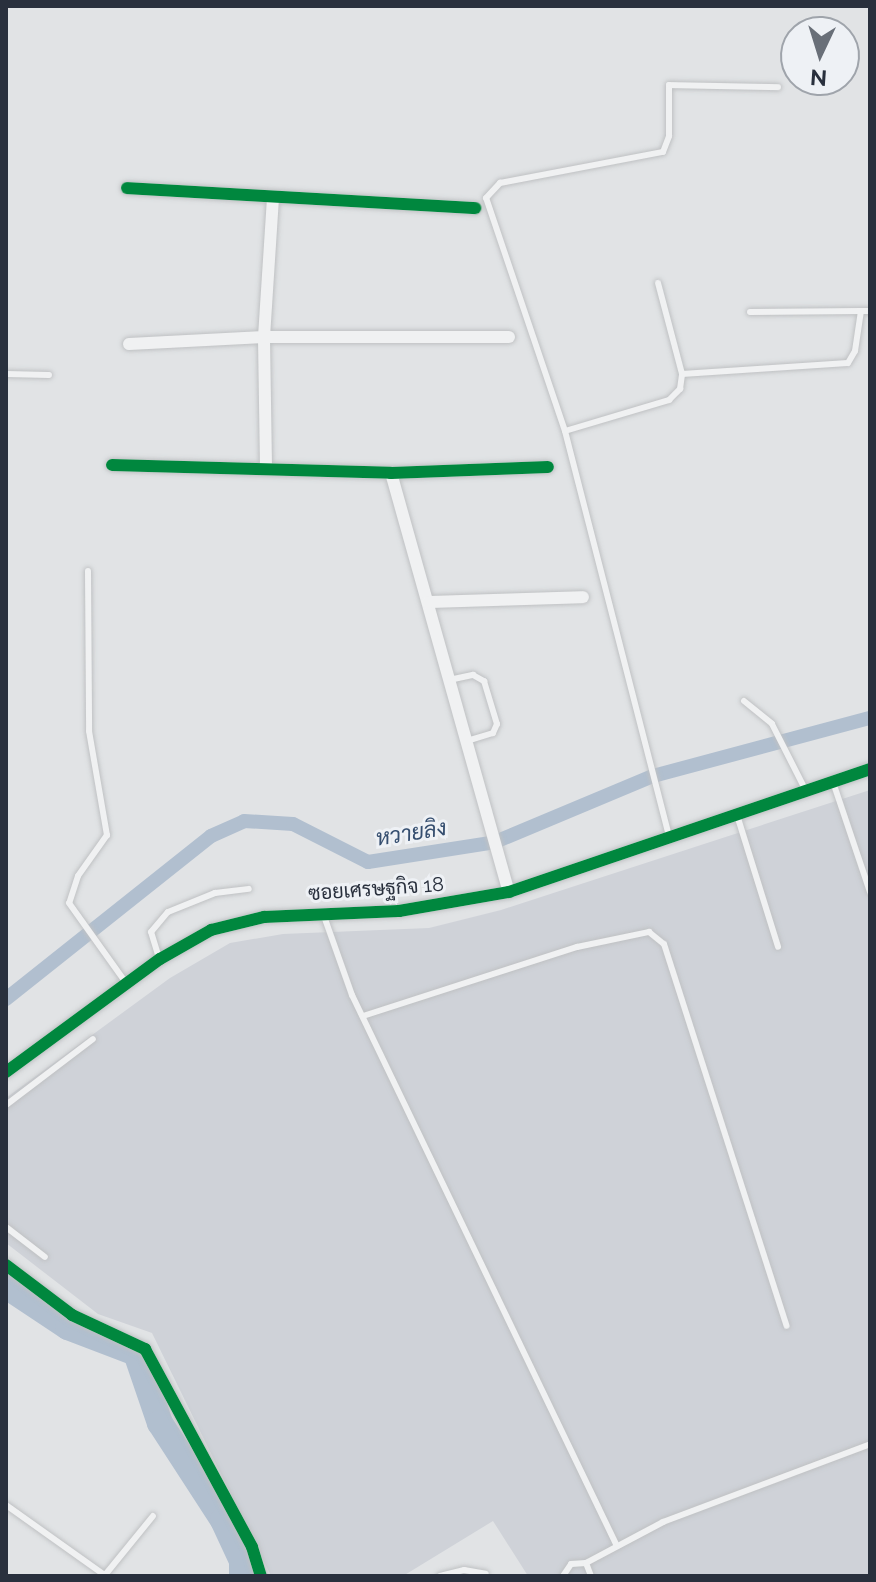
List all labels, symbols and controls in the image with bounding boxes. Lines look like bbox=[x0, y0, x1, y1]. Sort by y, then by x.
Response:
north arrow bbox=[780, 16, 860, 96]
text: N bbox=[809, 64, 828, 92]
water label: หวายลิง bbox=[374, 814, 448, 852]
street label: ซอยเศรษฐกิจ 18 bbox=[307, 872, 445, 906]

